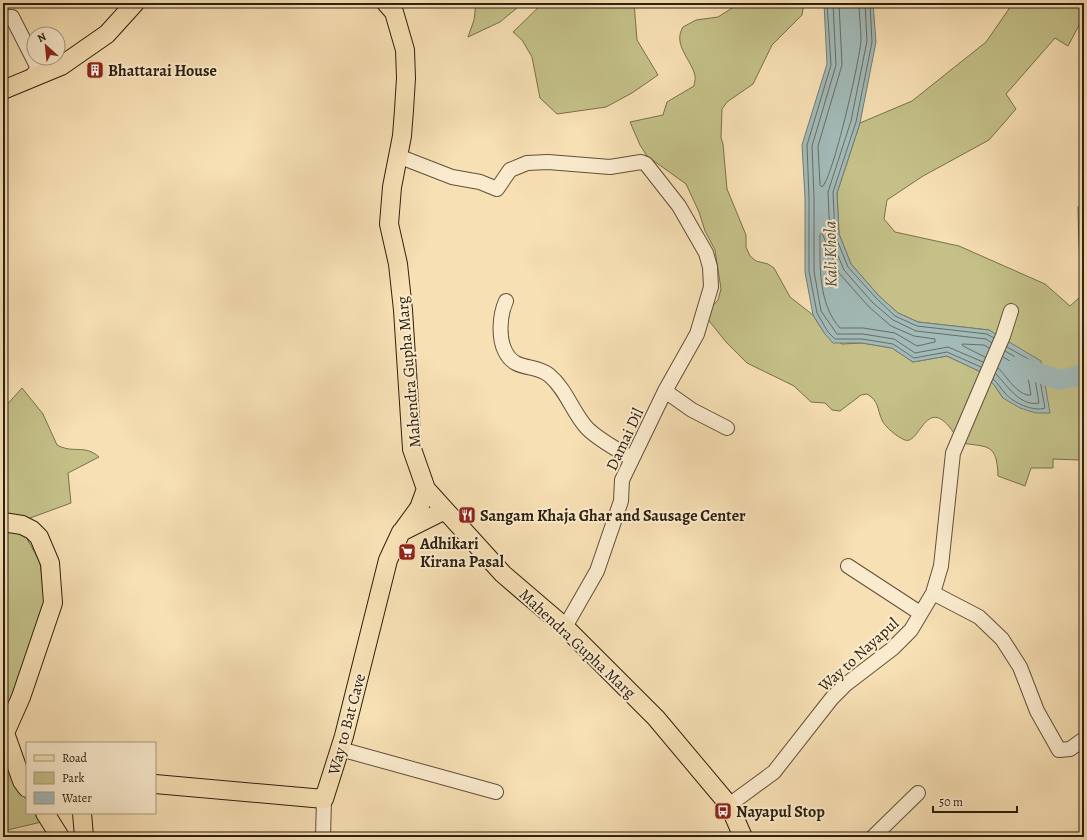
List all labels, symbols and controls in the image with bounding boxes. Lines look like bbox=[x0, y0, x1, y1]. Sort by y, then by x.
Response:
north arrow bbox=[26, 26, 66, 66]
text: N bbox=[35, 29, 49, 46]
building icon: Bhattarai House bbox=[85, 60, 105, 80]
place label: Bhattarai House bbox=[108, 60, 217, 82]
water label: Kali Khola bbox=[818, 220, 843, 288]
street label: Mahendra Gupha Marg bbox=[391, 295, 427, 449]
street label: Damai Dil bbox=[601, 404, 649, 474]
restaurant icon: Sangam Khaja Ghar and Sausage Center bbox=[457, 505, 477, 525]
place label: Sangam Khaja Ghar and Sausage Center bbox=[480, 505, 746, 527]
place label: Adhikari Kirana Pasal bbox=[419, 533, 505, 573]
supermarket icon: Adhikari Kirana Pasal bbox=[397, 542, 417, 562]
street label: Mahendra Gupha Marg bbox=[514, 584, 640, 704]
street label: Way to Nayapul bbox=[813, 613, 904, 697]
street label: Way to Bat Cave bbox=[323, 671, 371, 778]
legend bbox=[26, 742, 156, 814]
text: Road bbox=[62, 750, 88, 766]
text: Park bbox=[62, 770, 85, 786]
scale bar bbox=[933, 788, 1017, 814]
text: Water bbox=[61, 790, 92, 806]
text: 50 m bbox=[939, 794, 963, 810]
bus stop icon: Nayapul Stop bbox=[713, 801, 733, 821]
place label: Nayapul Stop bbox=[736, 801, 825, 823]

